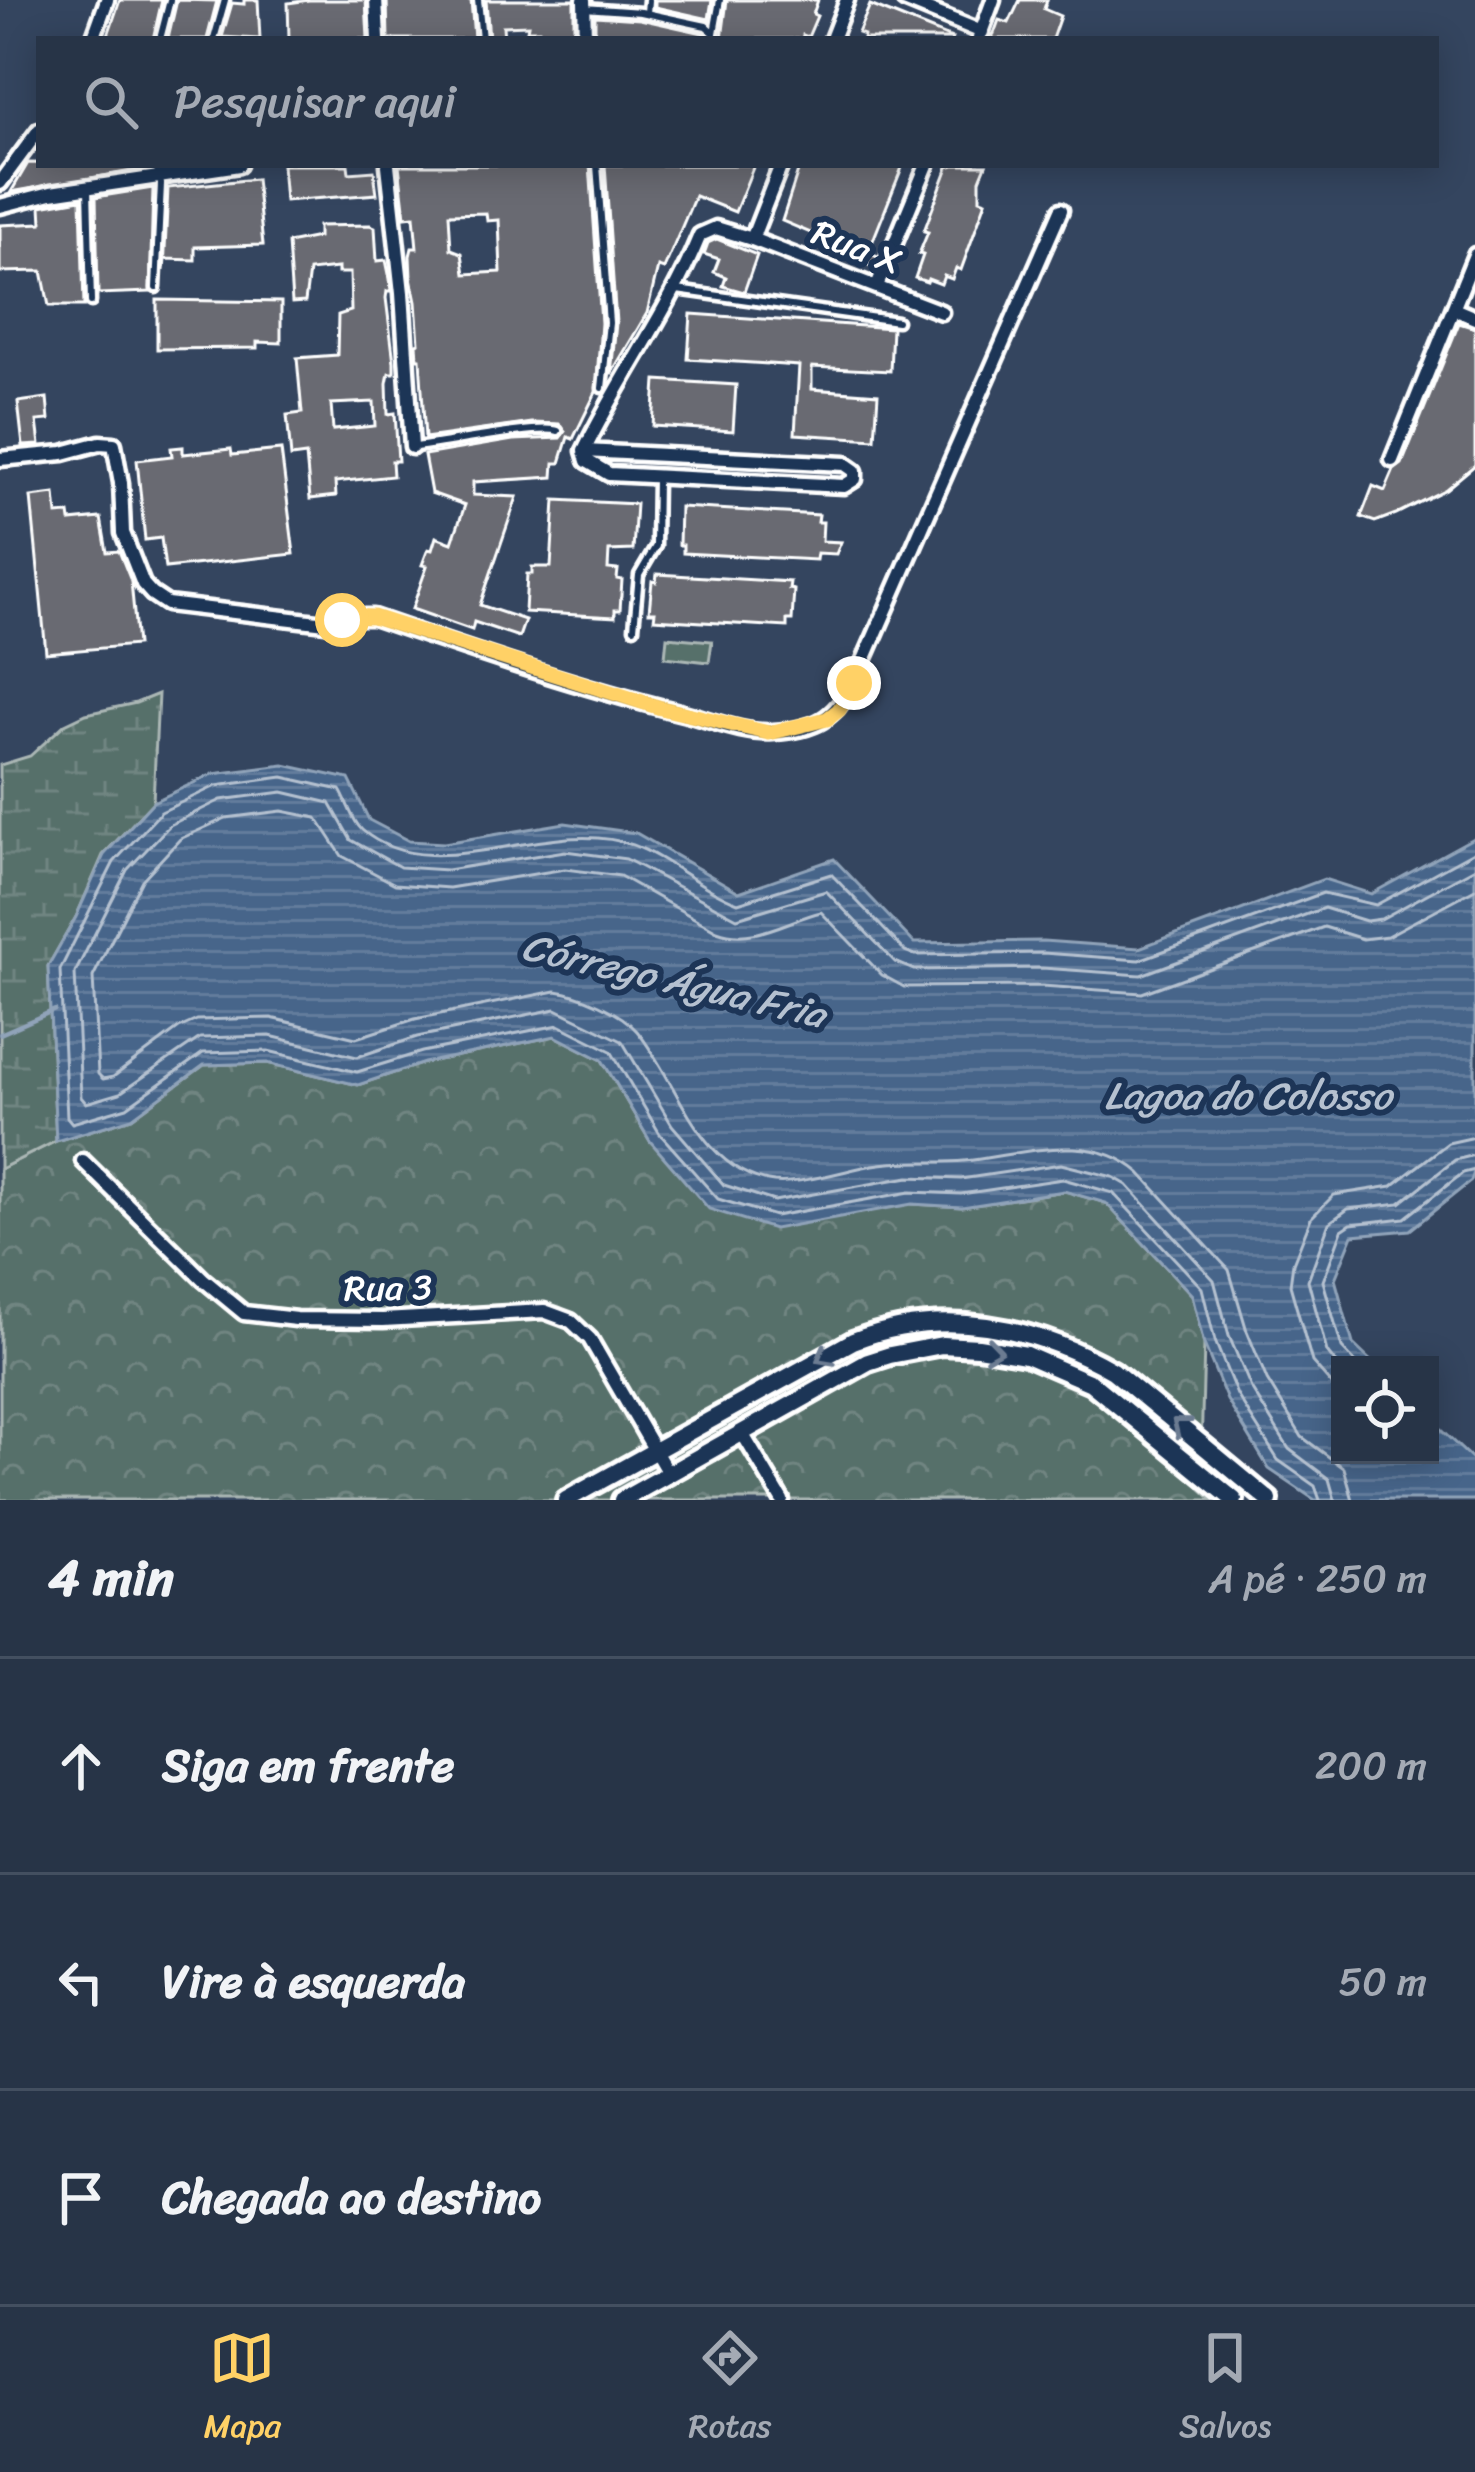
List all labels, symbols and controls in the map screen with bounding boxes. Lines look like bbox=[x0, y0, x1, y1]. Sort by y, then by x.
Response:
search box bbox=[36, 36, 1439, 168]
text: Pesquisar aqui bbox=[174, 62, 456, 142]
icon: search bbox=[78, 69, 144, 135]
street label: Rua X bbox=[802, 201, 912, 293]
route start bbox=[315, 593, 369, 647]
route end bbox=[827, 656, 881, 710]
water label: Córrego Água Fria bbox=[516, 912, 836, 1049]
water label: Lagoa do Colosso bbox=[1104, 1061, 1395, 1130]
street label: Rua 3 bbox=[343, 1255, 433, 1321]
one-way arrow bbox=[985, 1336, 1004, 1362]
one-way arrow bbox=[816, 1343, 837, 1366]
map controls bbox=[1331, 1356, 1439, 1464]
button: locate bbox=[1331, 1356, 1439, 1464]
one-way arrow bbox=[1171, 1417, 1193, 1439]
text: 4 min bbox=[48, 1533, 174, 1623]
text: A pé · 250 m bbox=[1209, 1544, 1427, 1613]
text: Siga em frente bbox=[162, 1726, 454, 1806]
text: 200 m bbox=[1315, 1731, 1427, 1800]
icon: ahead bbox=[48, 1733, 114, 1799]
text: Vire à esquerda bbox=[162, 1942, 465, 2022]
text: 50 m bbox=[1338, 1947, 1427, 2016]
icon: left bbox=[48, 1949, 114, 2015]
text: Chegada ao destino bbox=[162, 2158, 541, 2238]
icon: arrive bbox=[48, 2165, 114, 2231]
tab: Mapa bbox=[204, 2325, 281, 2455]
tab: Rotas bbox=[689, 2325, 772, 2455]
tab: Salvos bbox=[1179, 2325, 1271, 2455]

